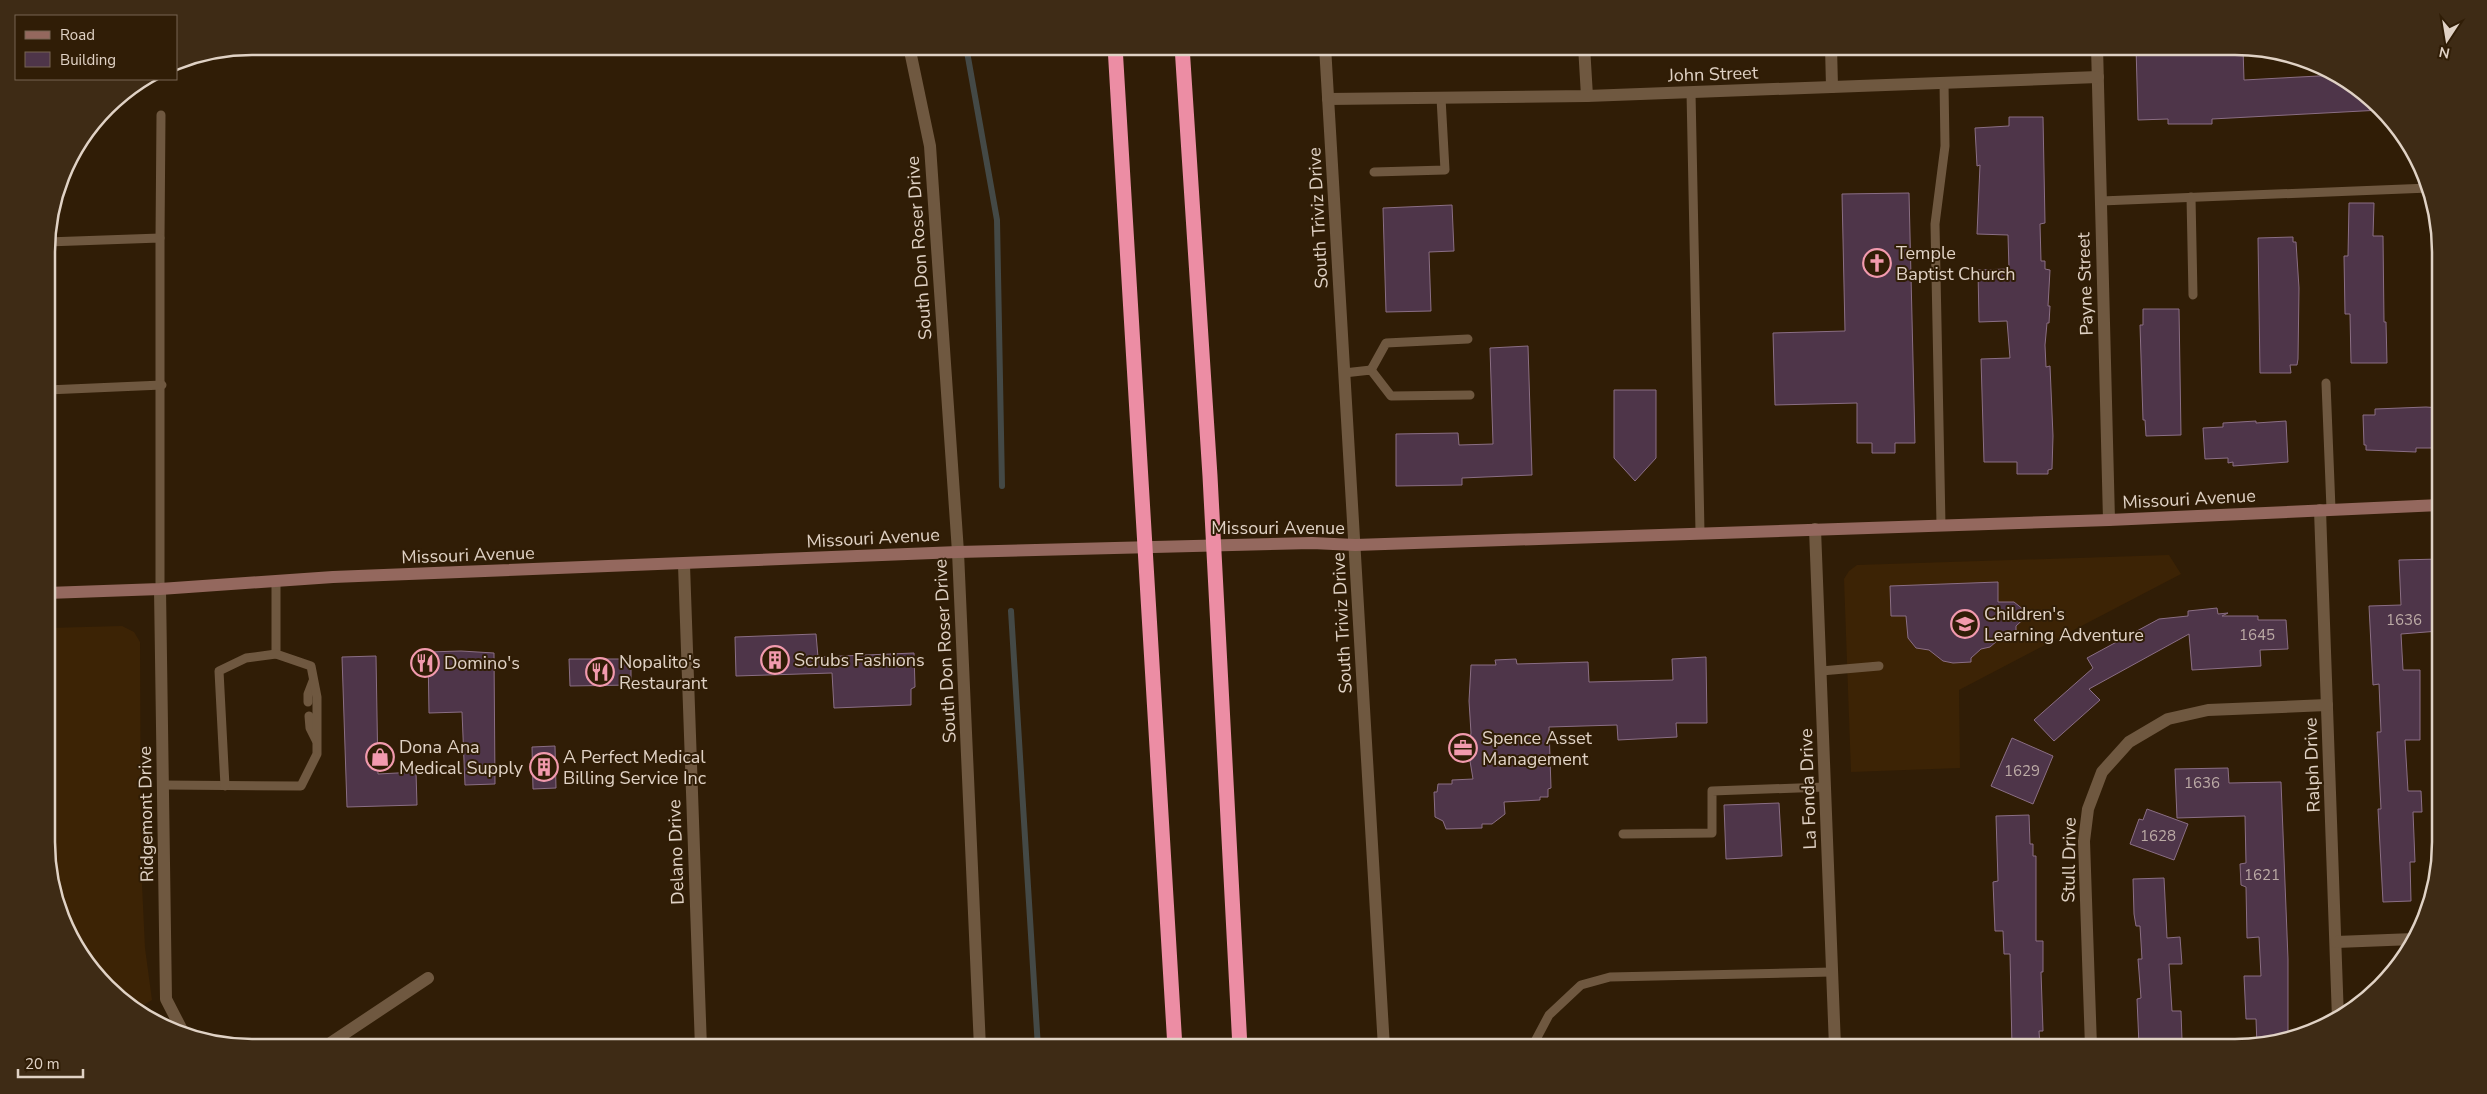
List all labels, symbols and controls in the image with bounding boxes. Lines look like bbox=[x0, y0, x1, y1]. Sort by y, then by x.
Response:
legend bbox=[15, 15, 178, 80]
north arrow bbox=[2422, 15, 2472, 65]
text: Road bbox=[60, 25, 95, 45]
text: N bbox=[2437, 42, 2452, 63]
text: Building bbox=[60, 50, 116, 70]
street label: John Street bbox=[1667, 60, 1759, 88]
street label: South Triviz Drive bbox=[1302, 147, 1334, 289]
street label: South Don Roser Drive bbox=[901, 155, 937, 341]
street label: Payne Street bbox=[2071, 231, 2099, 336]
place label: Temple Baptist Church bbox=[1896, 241, 2015, 286]
church icon: Temple Baptist Church bbox=[1862, 248, 1892, 278]
street label: Missouri Avenue bbox=[2122, 484, 2256, 514]
street label: Missouri Avenue bbox=[1211, 516, 1345, 540]
street label: Missouri Avenue bbox=[806, 523, 940, 553]
street label: Missouri Avenue bbox=[401, 541, 535, 569]
street label: South Triviz Drive bbox=[1326, 552, 1358, 694]
street label: South Don Roser Drive bbox=[928, 558, 962, 744]
place label: Children's Learning Adventure bbox=[1984, 602, 2144, 647]
school or university icon: Children's Learning Adventure bbox=[1950, 609, 1980, 639]
house number: 1636 bbox=[2386, 610, 2422, 630]
house number: 1645 bbox=[2239, 625, 2275, 645]
building icon: Scrubs Fashions bbox=[760, 645, 790, 675]
restaurant icon: Domino's bbox=[410, 648, 440, 678]
place label: Scrubs Fashions bbox=[794, 648, 925, 672]
place label: Nopalito's Restaurant bbox=[619, 650, 708, 695]
place label: Domino's bbox=[444, 651, 520, 675]
restaurant icon: Nopalito's Restaurant bbox=[585, 657, 615, 687]
street label: Ralph Drive bbox=[2298, 717, 2326, 813]
place label: Spence Asset Management bbox=[1482, 726, 1593, 771]
street label: La Fonda Drive bbox=[1794, 728, 1822, 850]
office icon: Spence Asset Management bbox=[1448, 733, 1478, 763]
place label: Dona Ana Medical Supply bbox=[399, 735, 524, 780]
shop icon: Dona Ana Medical Supply bbox=[365, 742, 395, 772]
place label: A Perfect Medical Billing Service Inc bbox=[563, 745, 706, 790]
street label: Ridgemont Drive bbox=[133, 746, 159, 882]
building icon: A Perfect Medical Billing Service Inc bbox=[529, 752, 559, 782]
house number: 1629 bbox=[2004, 761, 2040, 781]
house number: 1636 bbox=[2184, 773, 2220, 793]
street label: Delano Drive bbox=[662, 799, 690, 905]
street label: Stull Drive bbox=[2056, 817, 2082, 903]
house number: 1628 bbox=[2140, 826, 2176, 846]
house number: 1621 bbox=[2244, 865, 2280, 885]
scale bar bbox=[18, 1046, 82, 1078]
text: 20 m bbox=[25, 1054, 60, 1074]

